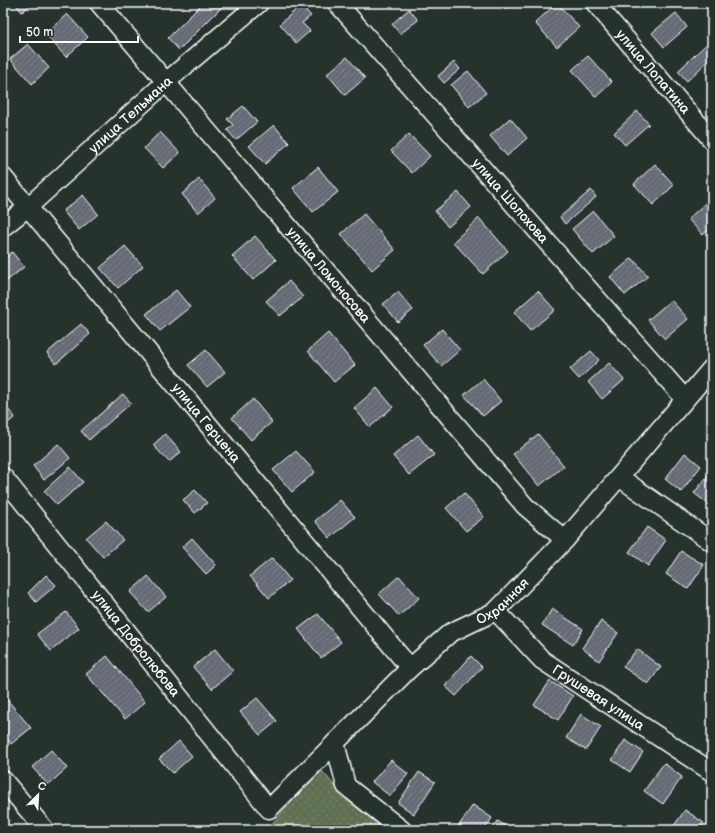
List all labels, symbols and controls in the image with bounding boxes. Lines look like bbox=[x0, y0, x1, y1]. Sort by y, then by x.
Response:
scale bar bbox=[20, 18, 138, 44]
text: 50 m bbox=[26, 25, 53, 40]
street label: улица Лопатина bbox=[613, 26, 695, 118]
street label: улица Тельмана bbox=[85, 72, 176, 157]
street label: улица Шолохова bbox=[469, 155, 553, 247]
street label: улица Ломоносова bbox=[284, 223, 375, 327]
street label: улица Герцена bbox=[169, 379, 245, 466]
street label: Охранная bbox=[473, 574, 532, 628]
street label: улица Добролюбова bbox=[88, 587, 184, 700]
street label: Грушевая улица bbox=[549, 661, 648, 734]
north arrow bbox=[18, 775, 58, 815]
text: С bbox=[36, 779, 48, 794]

